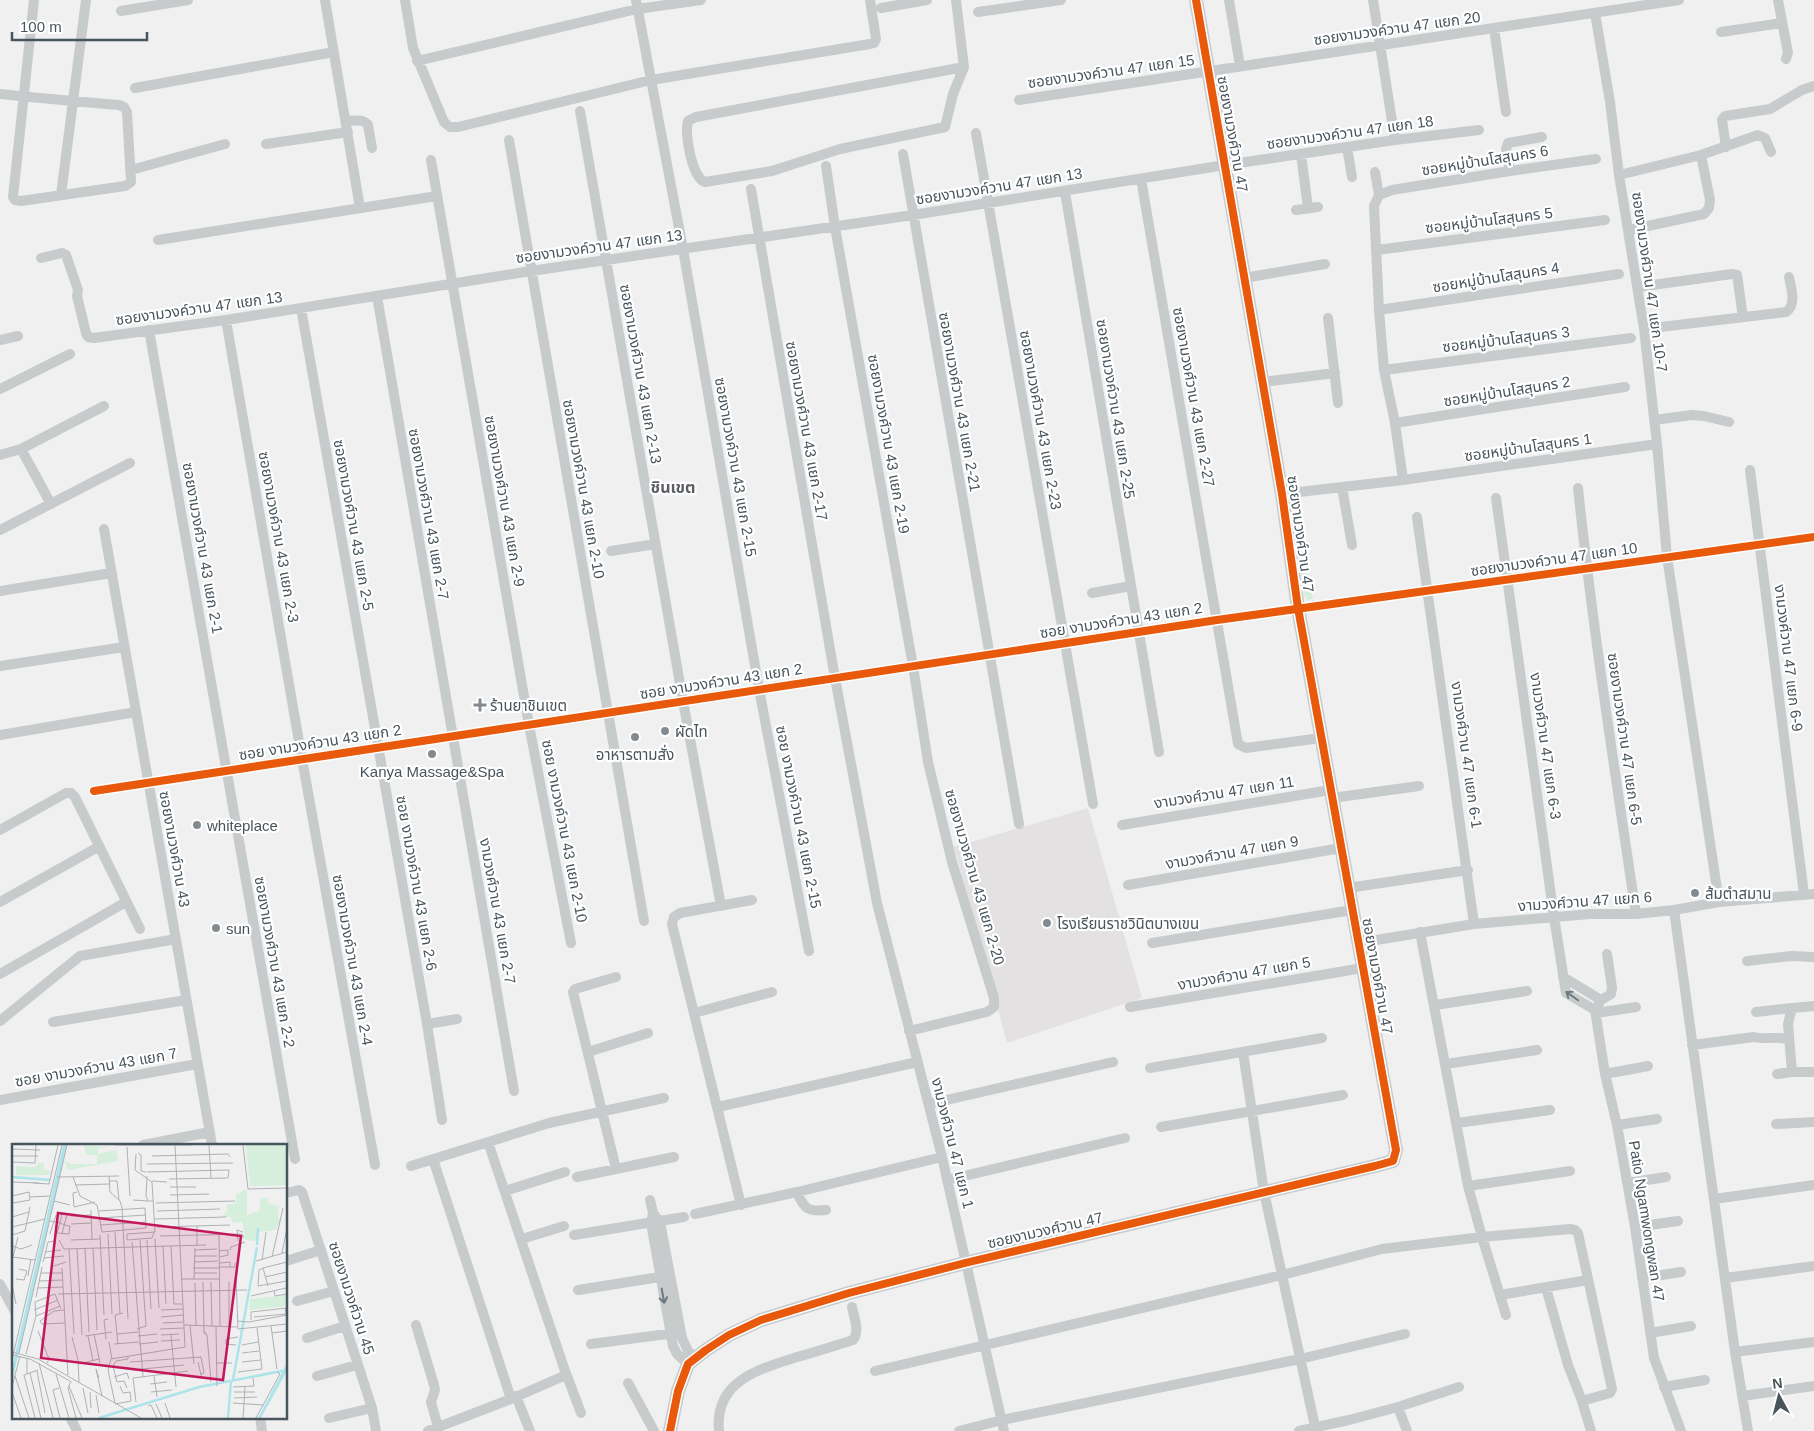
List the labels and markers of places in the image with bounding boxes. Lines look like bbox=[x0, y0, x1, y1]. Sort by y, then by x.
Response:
place label: ร้านยาชินเขต bbox=[490, 697, 567, 714]
marker: ร้านยาชินเขต bbox=[474, 699, 486, 711]
place label: ผัดไท bbox=[675, 723, 708, 740]
marker: ผัดไท bbox=[659, 725, 671, 737]
marker: อาหารตามสั่ง bbox=[629, 731, 641, 743]
place label: อาหารตามสั่ง bbox=[596, 744, 674, 763]
marker: Kanya Massage&Spa bbox=[426, 748, 438, 760]
place label: Kanya Massage&Spa bbox=[360, 763, 505, 780]
place label: whiteplace bbox=[206, 817, 278, 834]
marker: whiteplace bbox=[191, 819, 203, 831]
place label: ส้มตำสมาน bbox=[1705, 885, 1772, 902]
marker: ส้มตำสมาน bbox=[1689, 887, 1701, 899]
place label: โรงเรียนราชวินิตบางเขน bbox=[1057, 915, 1199, 932]
marker: โรงเรียนราชวินิตบางเขน bbox=[1041, 917, 1053, 929]
place label: sun bbox=[226, 920, 250, 937]
marker: sun bbox=[210, 922, 222, 934]

